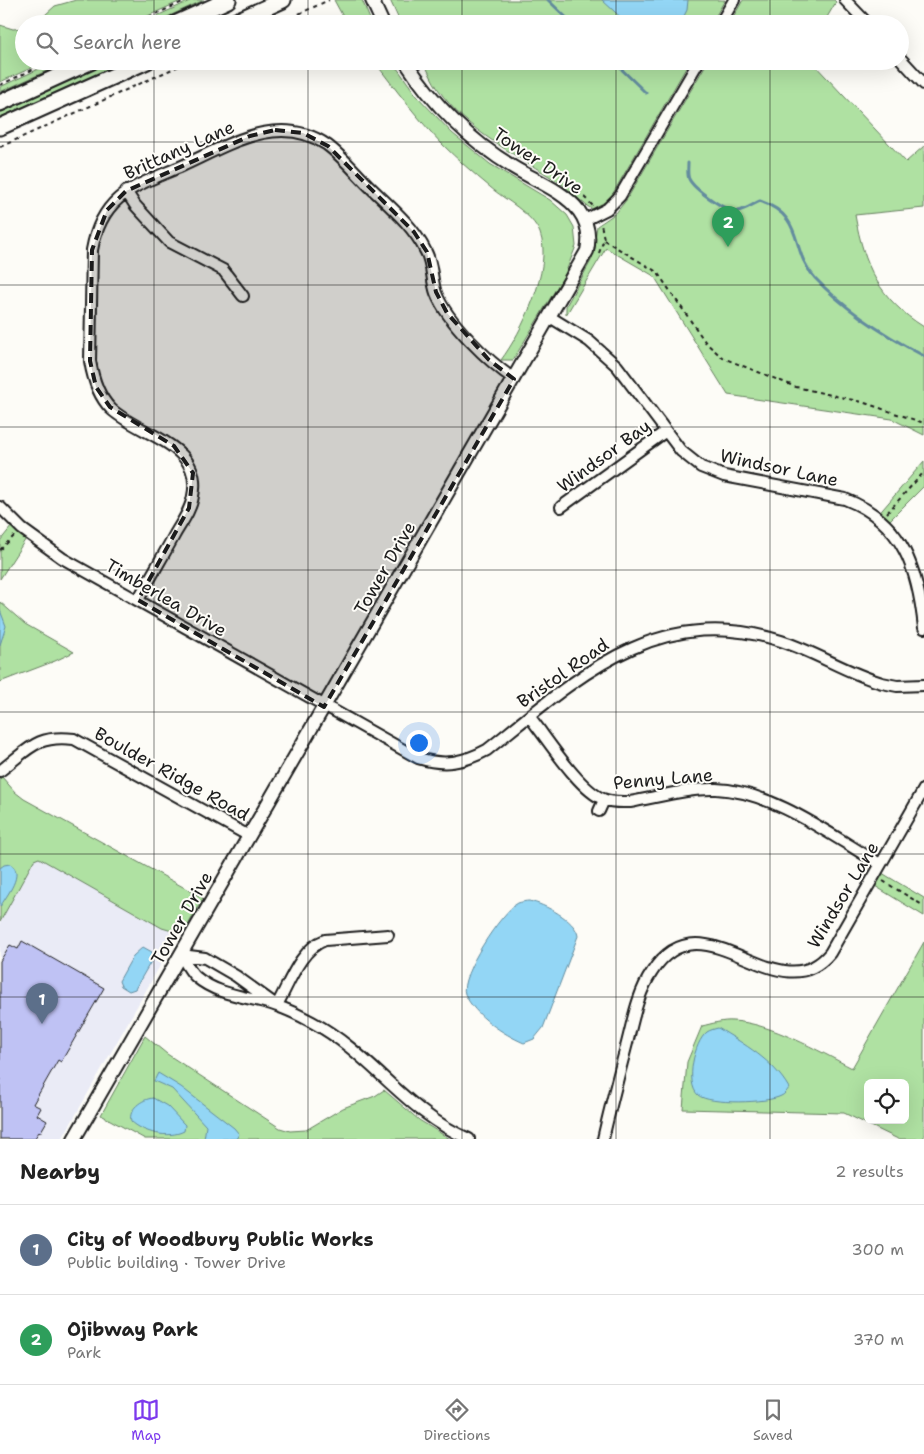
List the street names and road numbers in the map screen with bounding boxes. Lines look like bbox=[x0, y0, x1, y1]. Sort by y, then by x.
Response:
street label: Brittany Lane bbox=[120, 115, 238, 185]
street label: Tower Drive bbox=[488, 122, 588, 200]
street label: Windsor Bay bbox=[552, 414, 656, 498]
street label: Windsor Lane bbox=[718, 444, 840, 492]
street label: Tower Drive bbox=[349, 517, 421, 619]
street label: Timberlea Drive bbox=[101, 554, 231, 642]
street label: Bristol Road bbox=[512, 633, 614, 713]
street label: Boulder Ridge Road bbox=[90, 721, 254, 827]
street label: Penny Lane bbox=[612, 763, 714, 795]
street label: Windsor Lane bbox=[802, 837, 884, 953]
street label: Tower Drive bbox=[146, 867, 218, 969]

